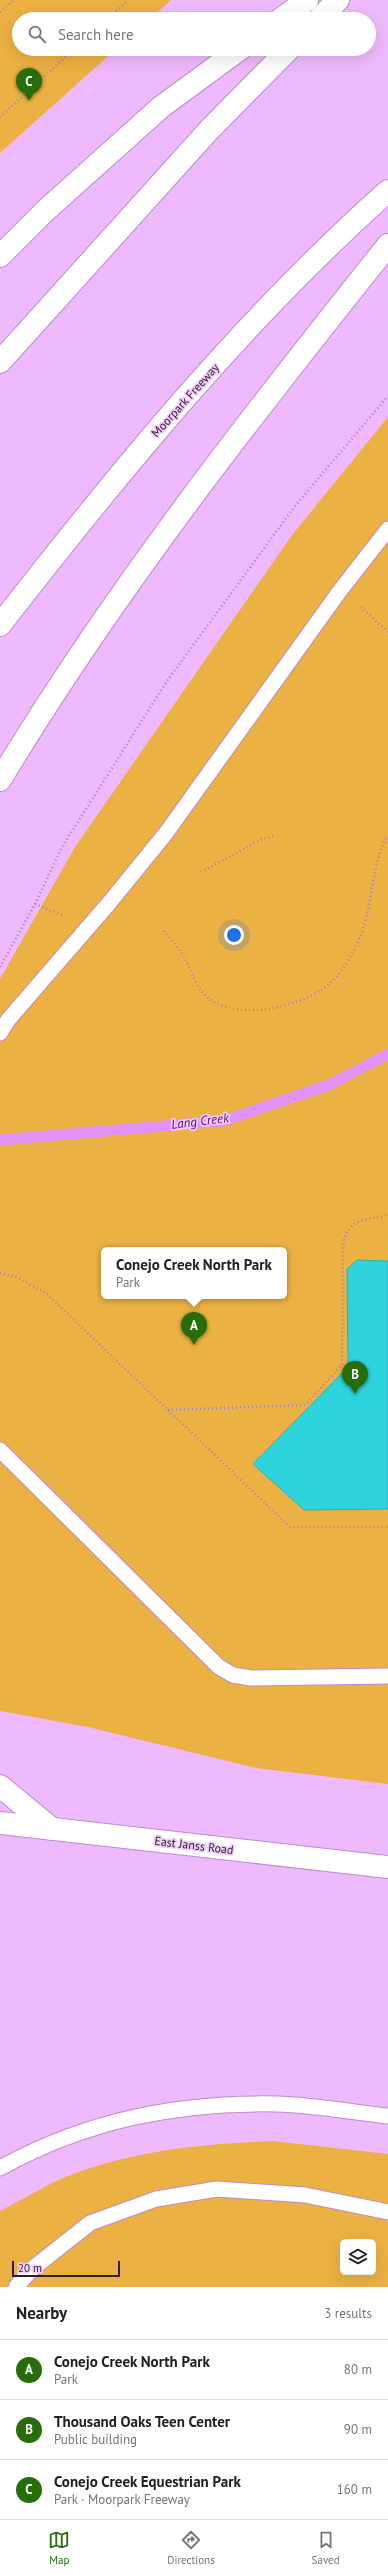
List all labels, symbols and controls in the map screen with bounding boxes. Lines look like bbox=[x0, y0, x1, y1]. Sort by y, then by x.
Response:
search box bbox=[12, 12, 376, 56]
icon: search bbox=[26, 23, 48, 45]
text: Search here bbox=[58, 25, 134, 44]
pin: C bbox=[16, 68, 42, 101]
street label: Moorpark Freeway bbox=[148, 360, 222, 440]
your location bbox=[224, 925, 244, 945]
water label: Lang Creek bbox=[170, 1109, 231, 1133]
popup bbox=[101, 1247, 287, 1299]
text: Conejo Creek North Park bbox=[116, 1255, 272, 1274]
text: Park bbox=[116, 1274, 140, 1291]
pin: A bbox=[181, 1312, 207, 1345]
pin: B bbox=[342, 1361, 368, 1394]
street label: East Janss Road bbox=[154, 1833, 234, 1857]
map controls bbox=[340, 2239, 376, 2275]
button: layers bbox=[340, 2239, 376, 2275]
scale bar bbox=[12, 2259, 120, 2278]
text: 20 m bbox=[18, 2261, 42, 2275]
text: Nearby bbox=[16, 2302, 67, 2324]
text: 3 results bbox=[324, 2305, 372, 2322]
text: Conejo Creek North Park bbox=[54, 2352, 210, 2371]
text: A bbox=[25, 2361, 33, 2378]
text: 80 m bbox=[344, 2361, 372, 2378]
text: Park bbox=[54, 2371, 78, 2388]
text: Thousand Oaks Teen Center bbox=[54, 2412, 230, 2431]
text: B bbox=[25, 2421, 33, 2438]
text: 90 m bbox=[344, 2421, 372, 2438]
text: Public building bbox=[54, 2431, 137, 2448]
text: Conejo Creek Equestrian Park bbox=[54, 2472, 241, 2491]
text: C bbox=[25, 2481, 33, 2498]
text: 160 m bbox=[337, 2481, 372, 2498]
text: Park · Moorpark Freeway bbox=[54, 2491, 190, 2508]
tab: Map bbox=[48, 2529, 70, 2567]
tab: Directions bbox=[167, 2529, 215, 2567]
tab: Saved bbox=[312, 2529, 340, 2567]

